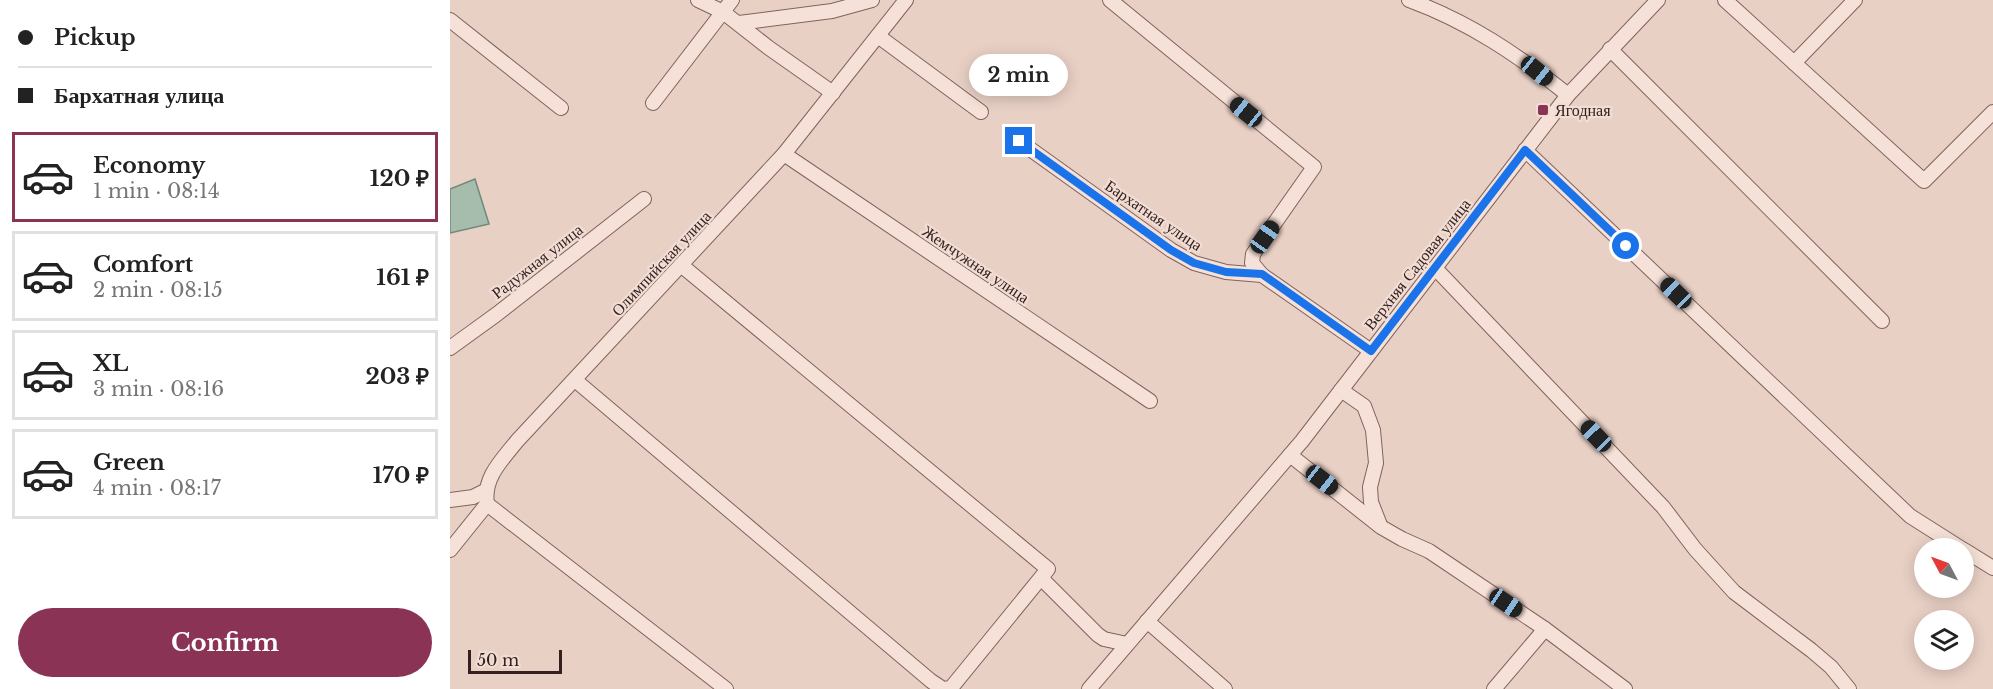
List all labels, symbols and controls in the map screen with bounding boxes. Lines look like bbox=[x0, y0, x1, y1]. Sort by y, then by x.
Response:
text: Pickup bbox=[54, 24, 136, 51]
car bbox=[1517, 53, 1557, 89]
callout: 2 min bbox=[970, 54, 1068, 96]
text: 2 min bbox=[987, 63, 1050, 87]
text: Бархатная улица bbox=[54, 82, 224, 109]
car bbox=[1226, 94, 1266, 130]
place label: Ягодная bbox=[1555, 100, 1611, 120]
marker: Ягодная bbox=[1536, 103, 1550, 117]
route end bbox=[1005, 127, 1032, 154]
icon: car bbox=[21, 150, 75, 204]
text: Economy bbox=[93, 152, 205, 179]
text: 120 ₽ bbox=[370, 165, 429, 192]
street label: Бархатная улица bbox=[1102, 175, 1206, 255]
text: 1 min · 08:14 bbox=[93, 179, 220, 203]
street label: Верхняя Садовая улица bbox=[1359, 194, 1475, 334]
street label: Олимпийская улица bbox=[607, 206, 715, 320]
car bbox=[1247, 217, 1283, 257]
street label: Радужная улица bbox=[487, 219, 587, 303]
street label: Жемчужная улица bbox=[919, 221, 1033, 307]
route start bbox=[1612, 232, 1639, 259]
icon: car bbox=[21, 249, 75, 303]
text: Comfort bbox=[93, 251, 193, 278]
text: 161 ₽ bbox=[376, 264, 429, 291]
car bbox=[1657, 274, 1695, 312]
text: 2 min · 08:15 bbox=[93, 278, 223, 302]
icon: car bbox=[21, 348, 75, 402]
text: XL bbox=[93, 350, 128, 377]
text: 203 ₽ bbox=[365, 363, 429, 390]
text: 3 min · 08:16 bbox=[93, 377, 224, 401]
car bbox=[1577, 417, 1615, 455]
icon: car bbox=[21, 447, 75, 501]
text: Green bbox=[93, 449, 165, 476]
text: 170 ₽ bbox=[373, 462, 429, 489]
car bbox=[1302, 462, 1342, 498]
text: 4 min · 08:17 bbox=[93, 476, 221, 500]
north arrow bbox=[1914, 538, 1974, 598]
map controls bbox=[1914, 538, 1974, 670]
car bbox=[1486, 585, 1526, 621]
button: Confirm bbox=[18, 608, 432, 677]
button: layers bbox=[1914, 610, 1974, 670]
scale bar bbox=[468, 647, 562, 674]
text: 50 m bbox=[477, 650, 519, 670]

